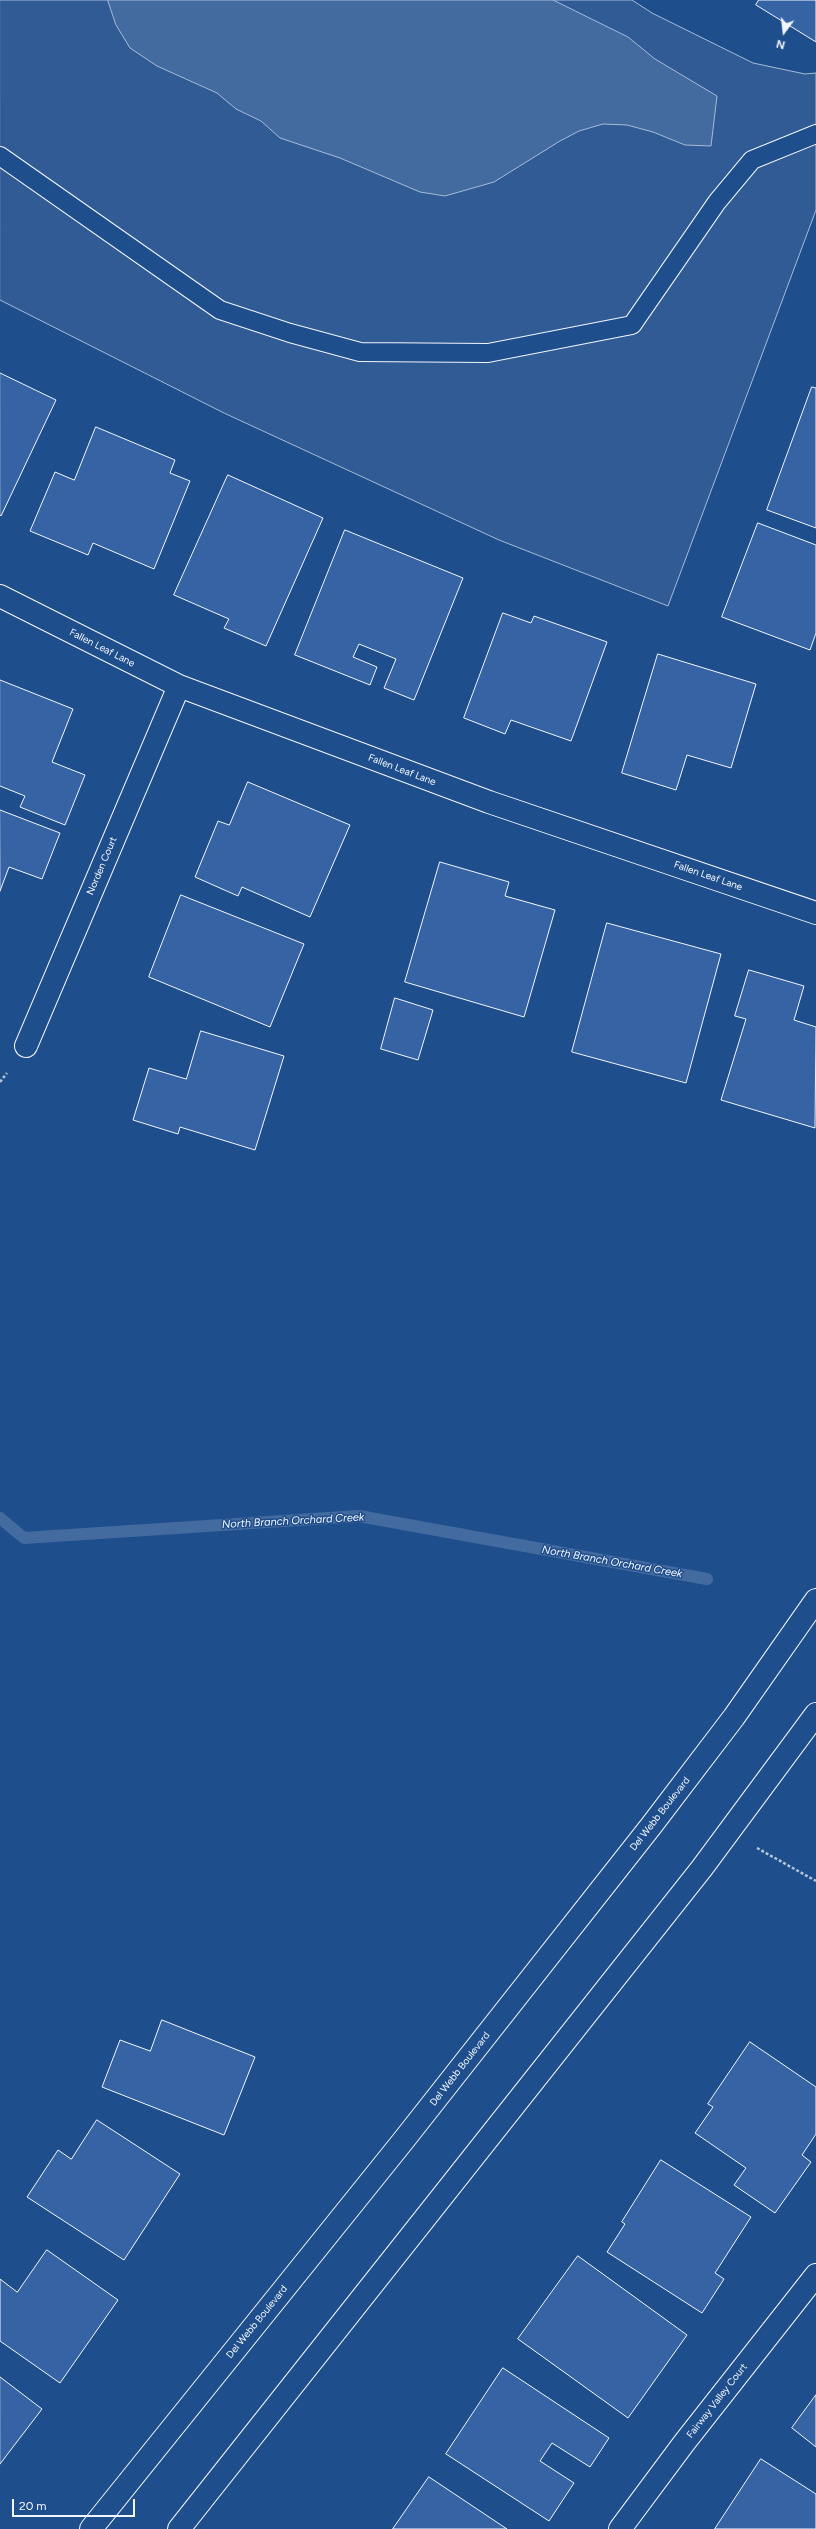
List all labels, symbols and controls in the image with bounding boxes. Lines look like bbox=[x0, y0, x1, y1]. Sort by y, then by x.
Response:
north arrow bbox=[764, 12, 804, 52]
text: N bbox=[775, 37, 787, 51]
street label: Fallen Leaf Lane bbox=[67, 626, 137, 670]
street label: Fallen Leaf Lane bbox=[366, 752, 438, 788]
street label: Norden Court bbox=[84, 835, 120, 897]
street label: Fallen Leaf Lane bbox=[672, 859, 744, 893]
water label: North Branch Orchard Creek bbox=[222, 1511, 364, 1531]
water label: North Branch Orchard Creek bbox=[541, 1543, 683, 1581]
street label: Del Webb Boulevard bbox=[627, 1775, 693, 1853]
street label: Del Webb Boulevard bbox=[427, 2030, 493, 2108]
street label: Del Webb Boulevard bbox=[224, 2283, 290, 2361]
street label: Fairway Valley Court bbox=[684, 2361, 750, 2441]
scale bar bbox=[14, 2491, 137, 2517]
text: 20 m bbox=[19, 2499, 47, 2513]

